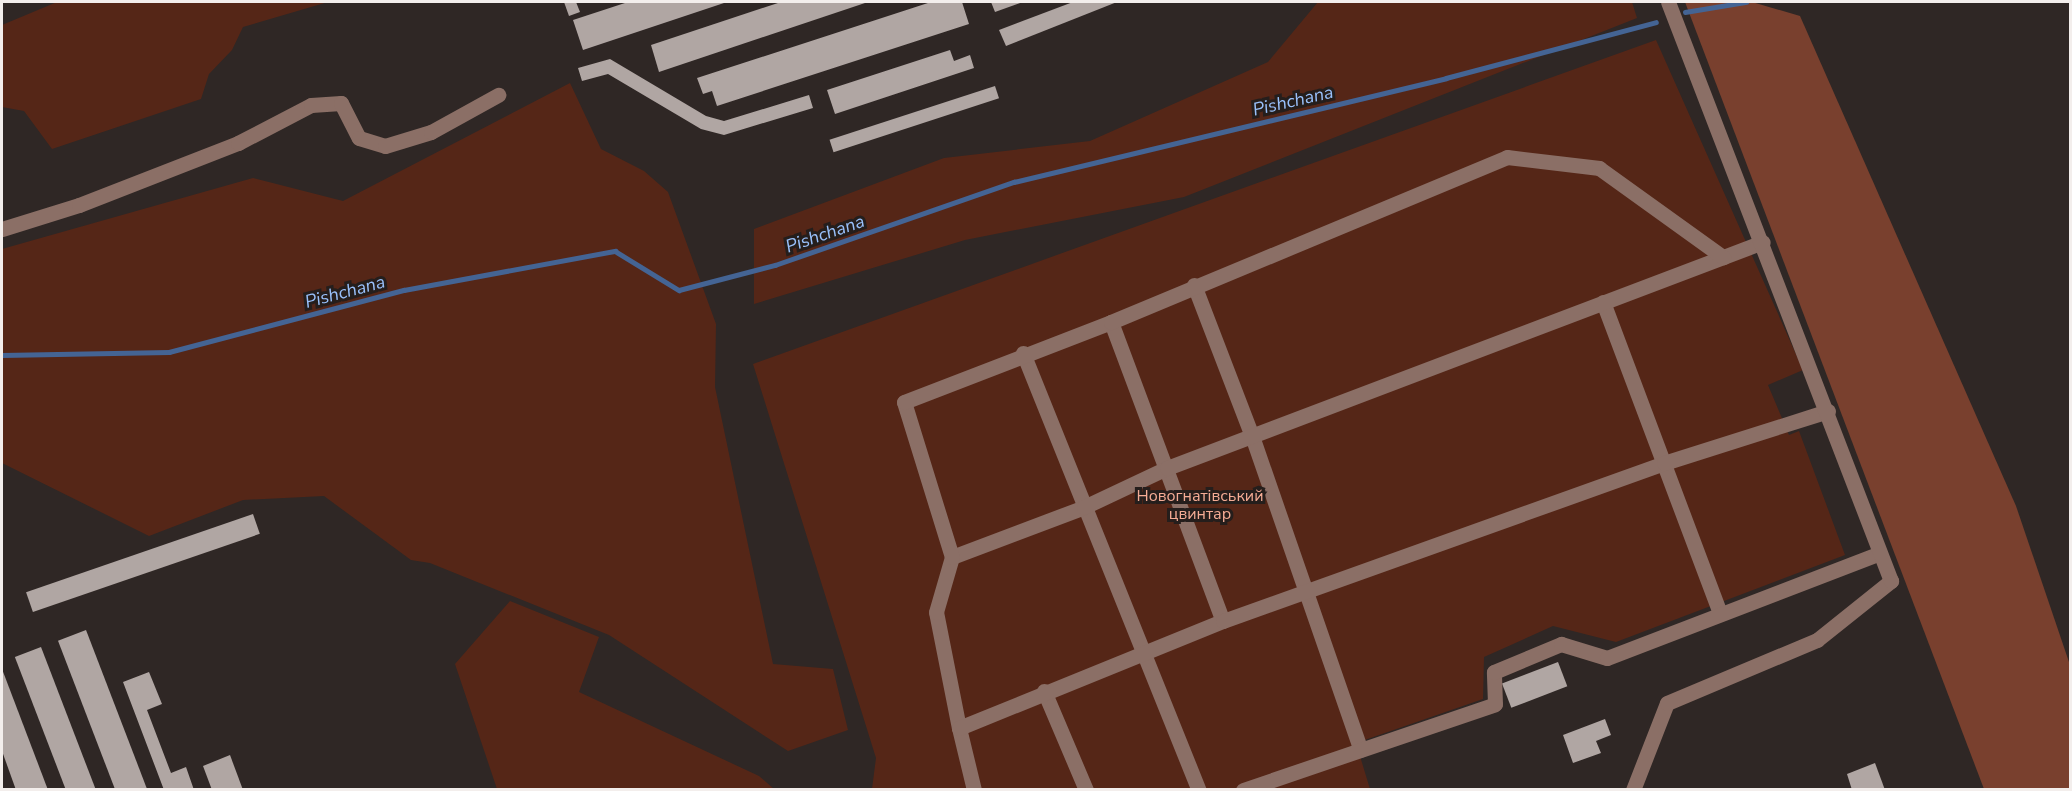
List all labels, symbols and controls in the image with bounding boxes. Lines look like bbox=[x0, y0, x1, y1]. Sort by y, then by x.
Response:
water label: Pishchana bbox=[1250, 81, 1336, 121]
water label: Pishchana bbox=[783, 210, 867, 258]
water label: Pishchana bbox=[302, 271, 388, 313]
park label: Новогнатівський цвинтар bbox=[1136, 486, 1264, 524]

